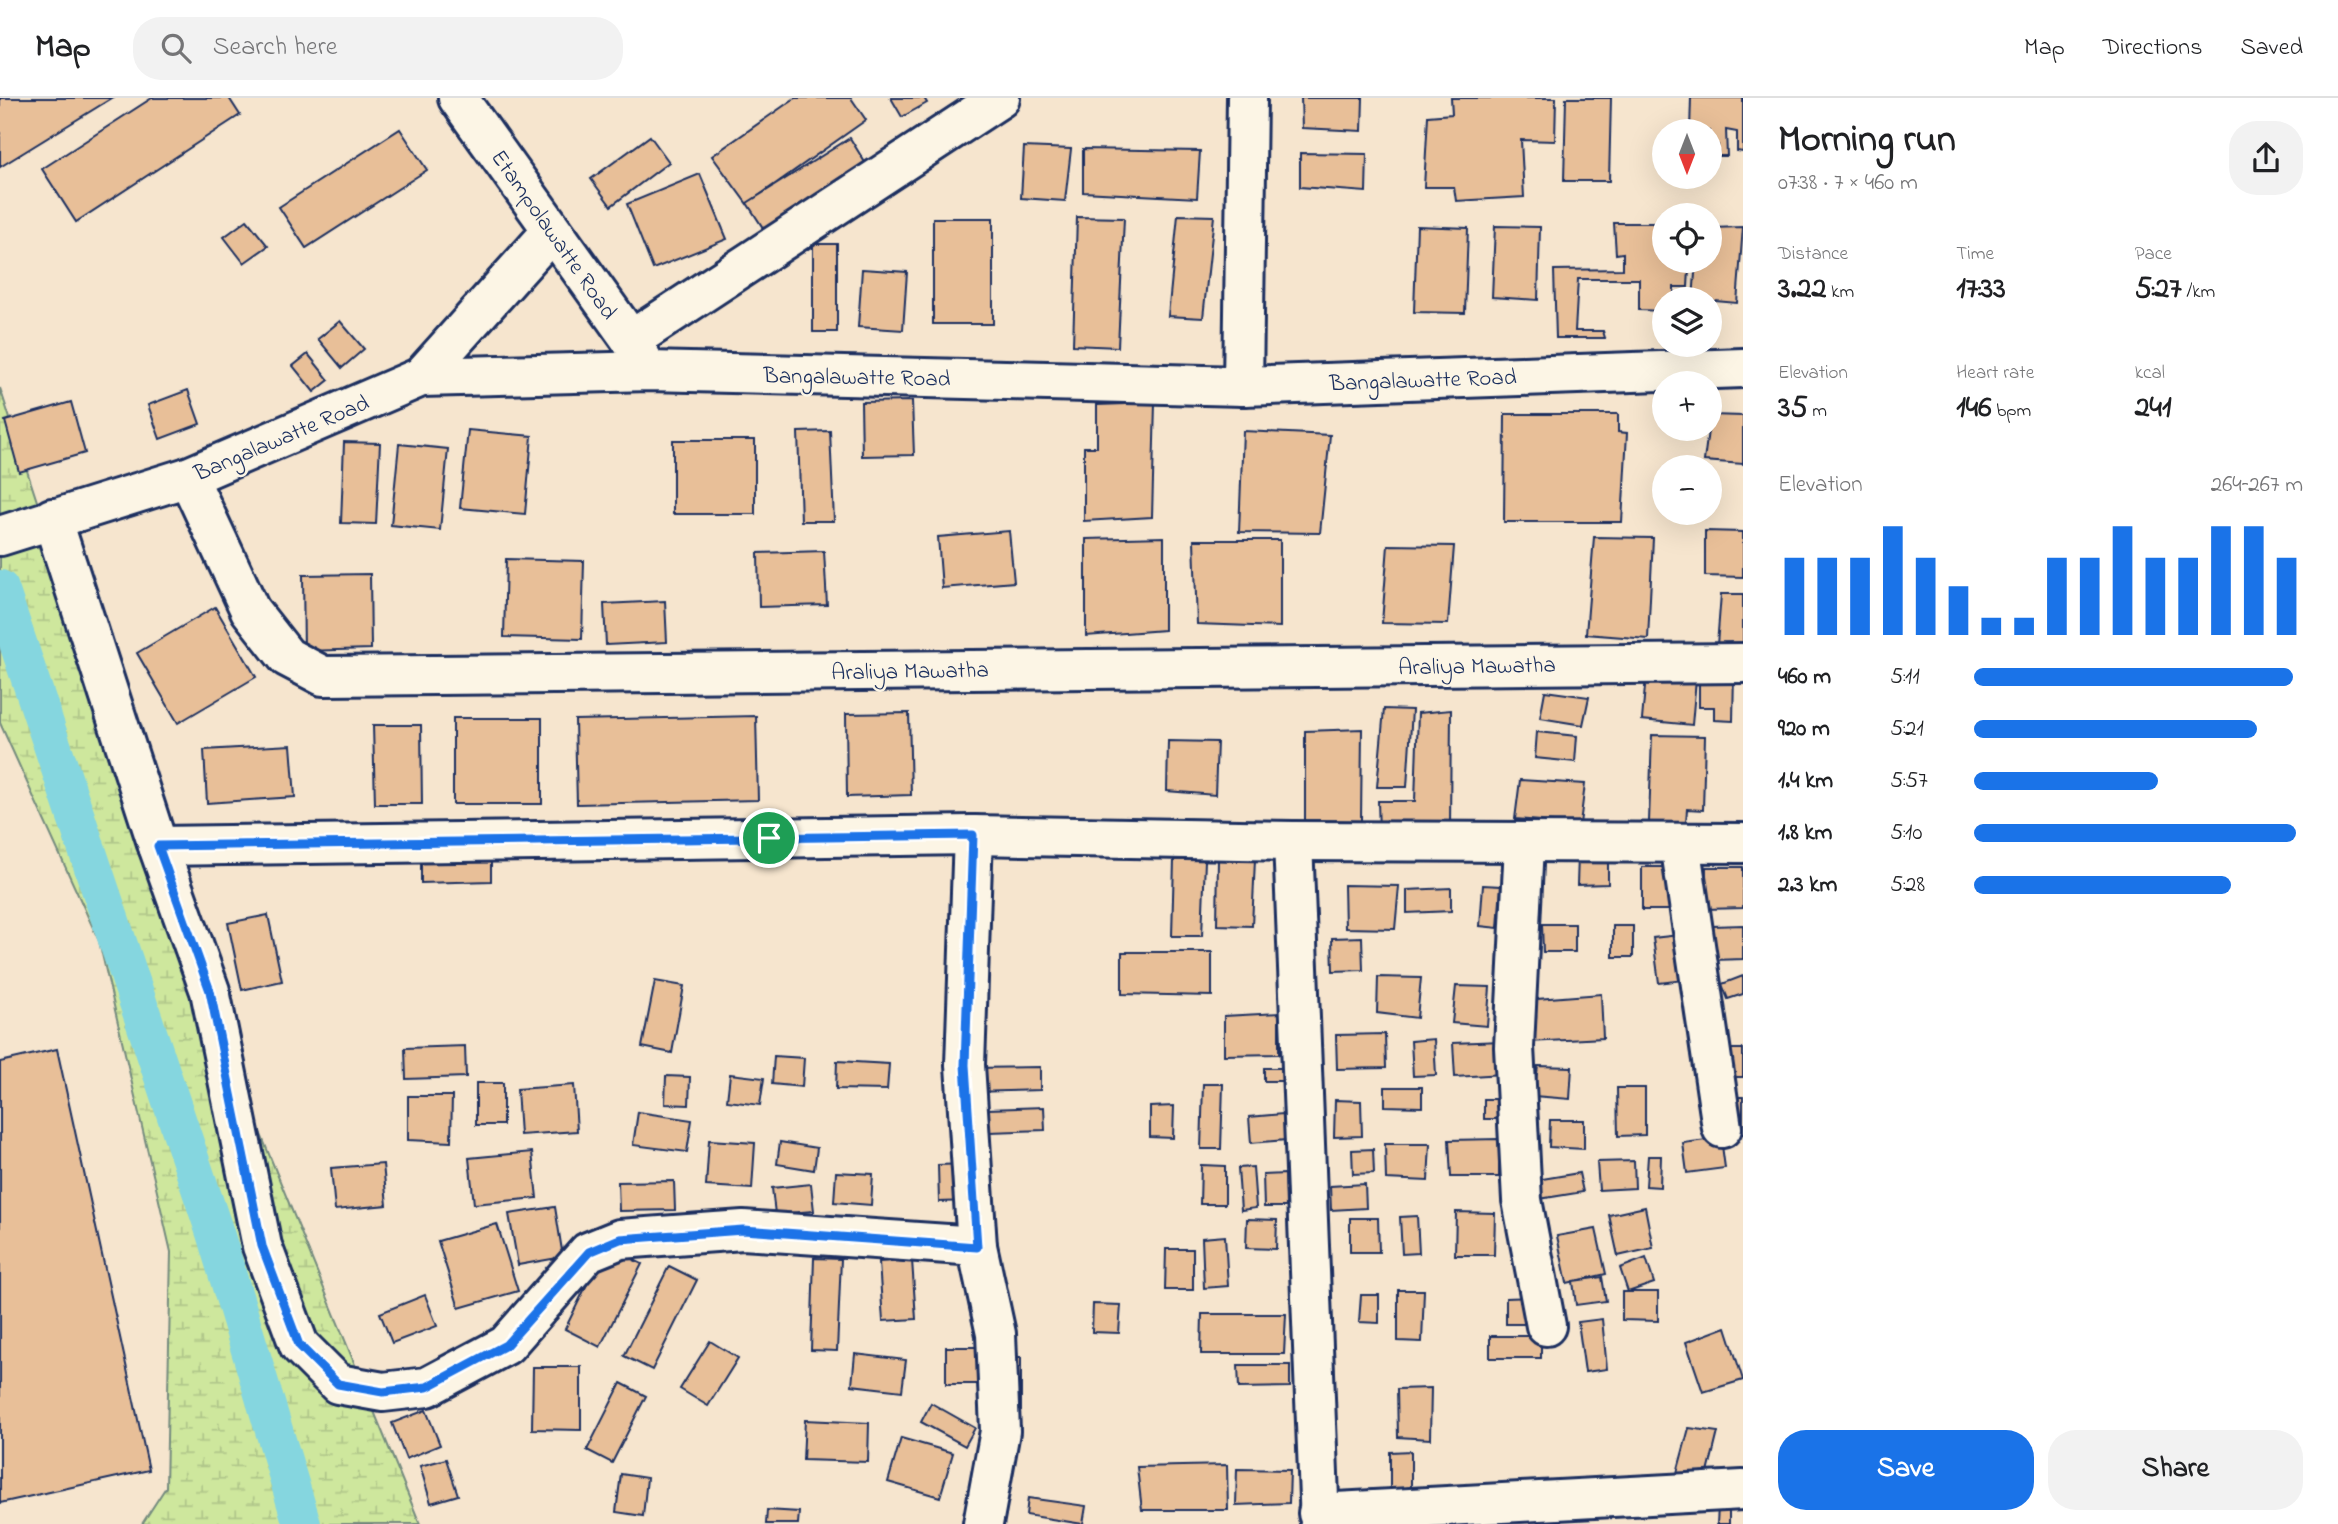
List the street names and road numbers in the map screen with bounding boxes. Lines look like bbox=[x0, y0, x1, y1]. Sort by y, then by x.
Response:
street label: Etampolawatte Road bbox=[482, 144, 624, 327]
street label: Bangalawatte Road bbox=[762, 360, 951, 398]
street label: Bangalawatte Road bbox=[1328, 362, 1517, 402]
street label: Bangalawatte Road bbox=[188, 387, 375, 492]
street label: Araliya Mawatha bbox=[1398, 650, 1556, 687]
street label: Araliya Mawatha bbox=[831, 655, 989, 692]

